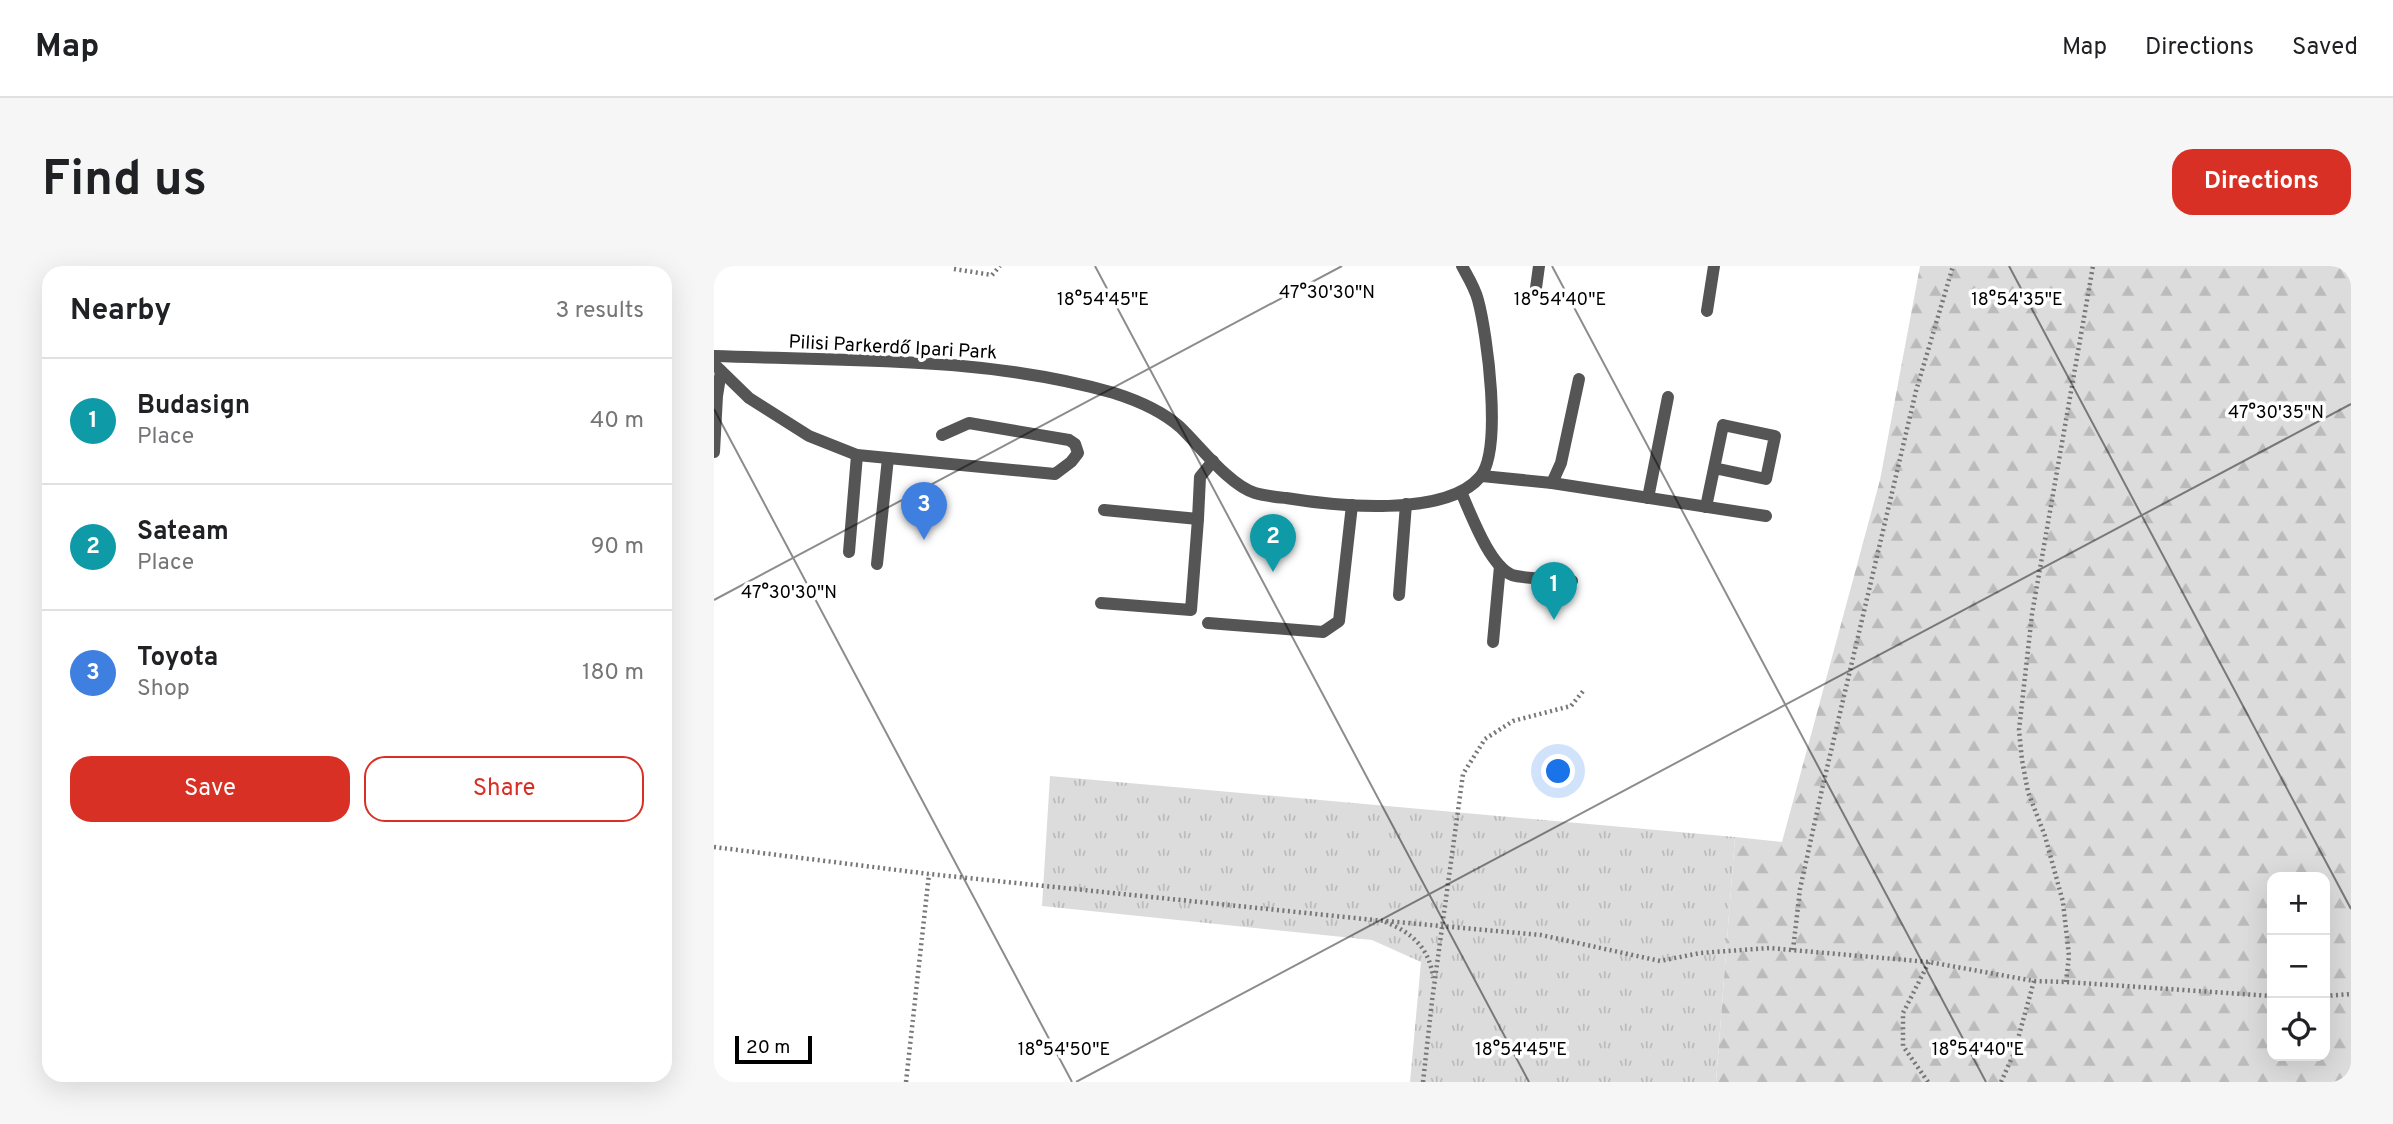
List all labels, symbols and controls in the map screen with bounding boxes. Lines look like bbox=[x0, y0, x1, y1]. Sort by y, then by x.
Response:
text: Map bbox=[35, 27, 99, 69]
text: Map bbox=[2062, 33, 2107, 63]
text: Directions bbox=[2145, 33, 2254, 63]
text: Saved bbox=[2292, 33, 2358, 63]
button: Directions bbox=[2172, 149, 2351, 215]
text: Find us bbox=[42, 151, 207, 213]
text: 47°30'30"N bbox=[1279, 282, 1375, 305]
text: 18°54'45"E bbox=[1057, 289, 1149, 312]
text: 18°54'40"E bbox=[1514, 289, 1606, 312]
text: 18°54'35"E bbox=[1971, 289, 2063, 312]
text: Nearby bbox=[70, 293, 171, 330]
text: 3 results bbox=[555, 297, 644, 326]
street label: Pilisi Parkerdő Ipari Park bbox=[788, 331, 998, 365]
text: Budasign bbox=[137, 390, 250, 423]
text: 47°30'35"N bbox=[2228, 402, 2324, 425]
text: 1 bbox=[88, 407, 98, 436]
text: 40 m bbox=[590, 407, 644, 436]
text: Place bbox=[137, 423, 194, 452]
pin: 3 bbox=[901, 482, 947, 540]
pin: 2 bbox=[1250, 514, 1296, 572]
text: Sateam bbox=[137, 516, 229, 549]
text: 2 bbox=[86, 533, 100, 562]
text: 90 m bbox=[591, 533, 644, 562]
text: Place bbox=[137, 549, 194, 578]
pin: 1 bbox=[1531, 562, 1577, 620]
text: 47°30'30"N bbox=[741, 582, 837, 605]
text: Toyota bbox=[137, 642, 218, 675]
text: 3 bbox=[86, 659, 100, 688]
text: 180 m bbox=[582, 659, 644, 688]
text: Shop bbox=[137, 675, 190, 704]
your location bbox=[1541, 754, 1575, 788]
button: Save bbox=[70, 756, 350, 822]
button: Share bbox=[364, 756, 644, 822]
map controls bbox=[2267, 872, 2330, 1061]
button: + bbox=[2267, 872, 2330, 935]
button: − bbox=[2267, 935, 2330, 998]
button: locate bbox=[2267, 998, 2330, 1061]
scale bar bbox=[735, 1033, 812, 1065]
text: 20 m bbox=[746, 1036, 790, 1060]
text: 18°54'50"E bbox=[1018, 1039, 1110, 1062]
text: 18°54'45"E bbox=[1475, 1039, 1567, 1062]
text: 18°54'40"E bbox=[1932, 1039, 2024, 1062]

